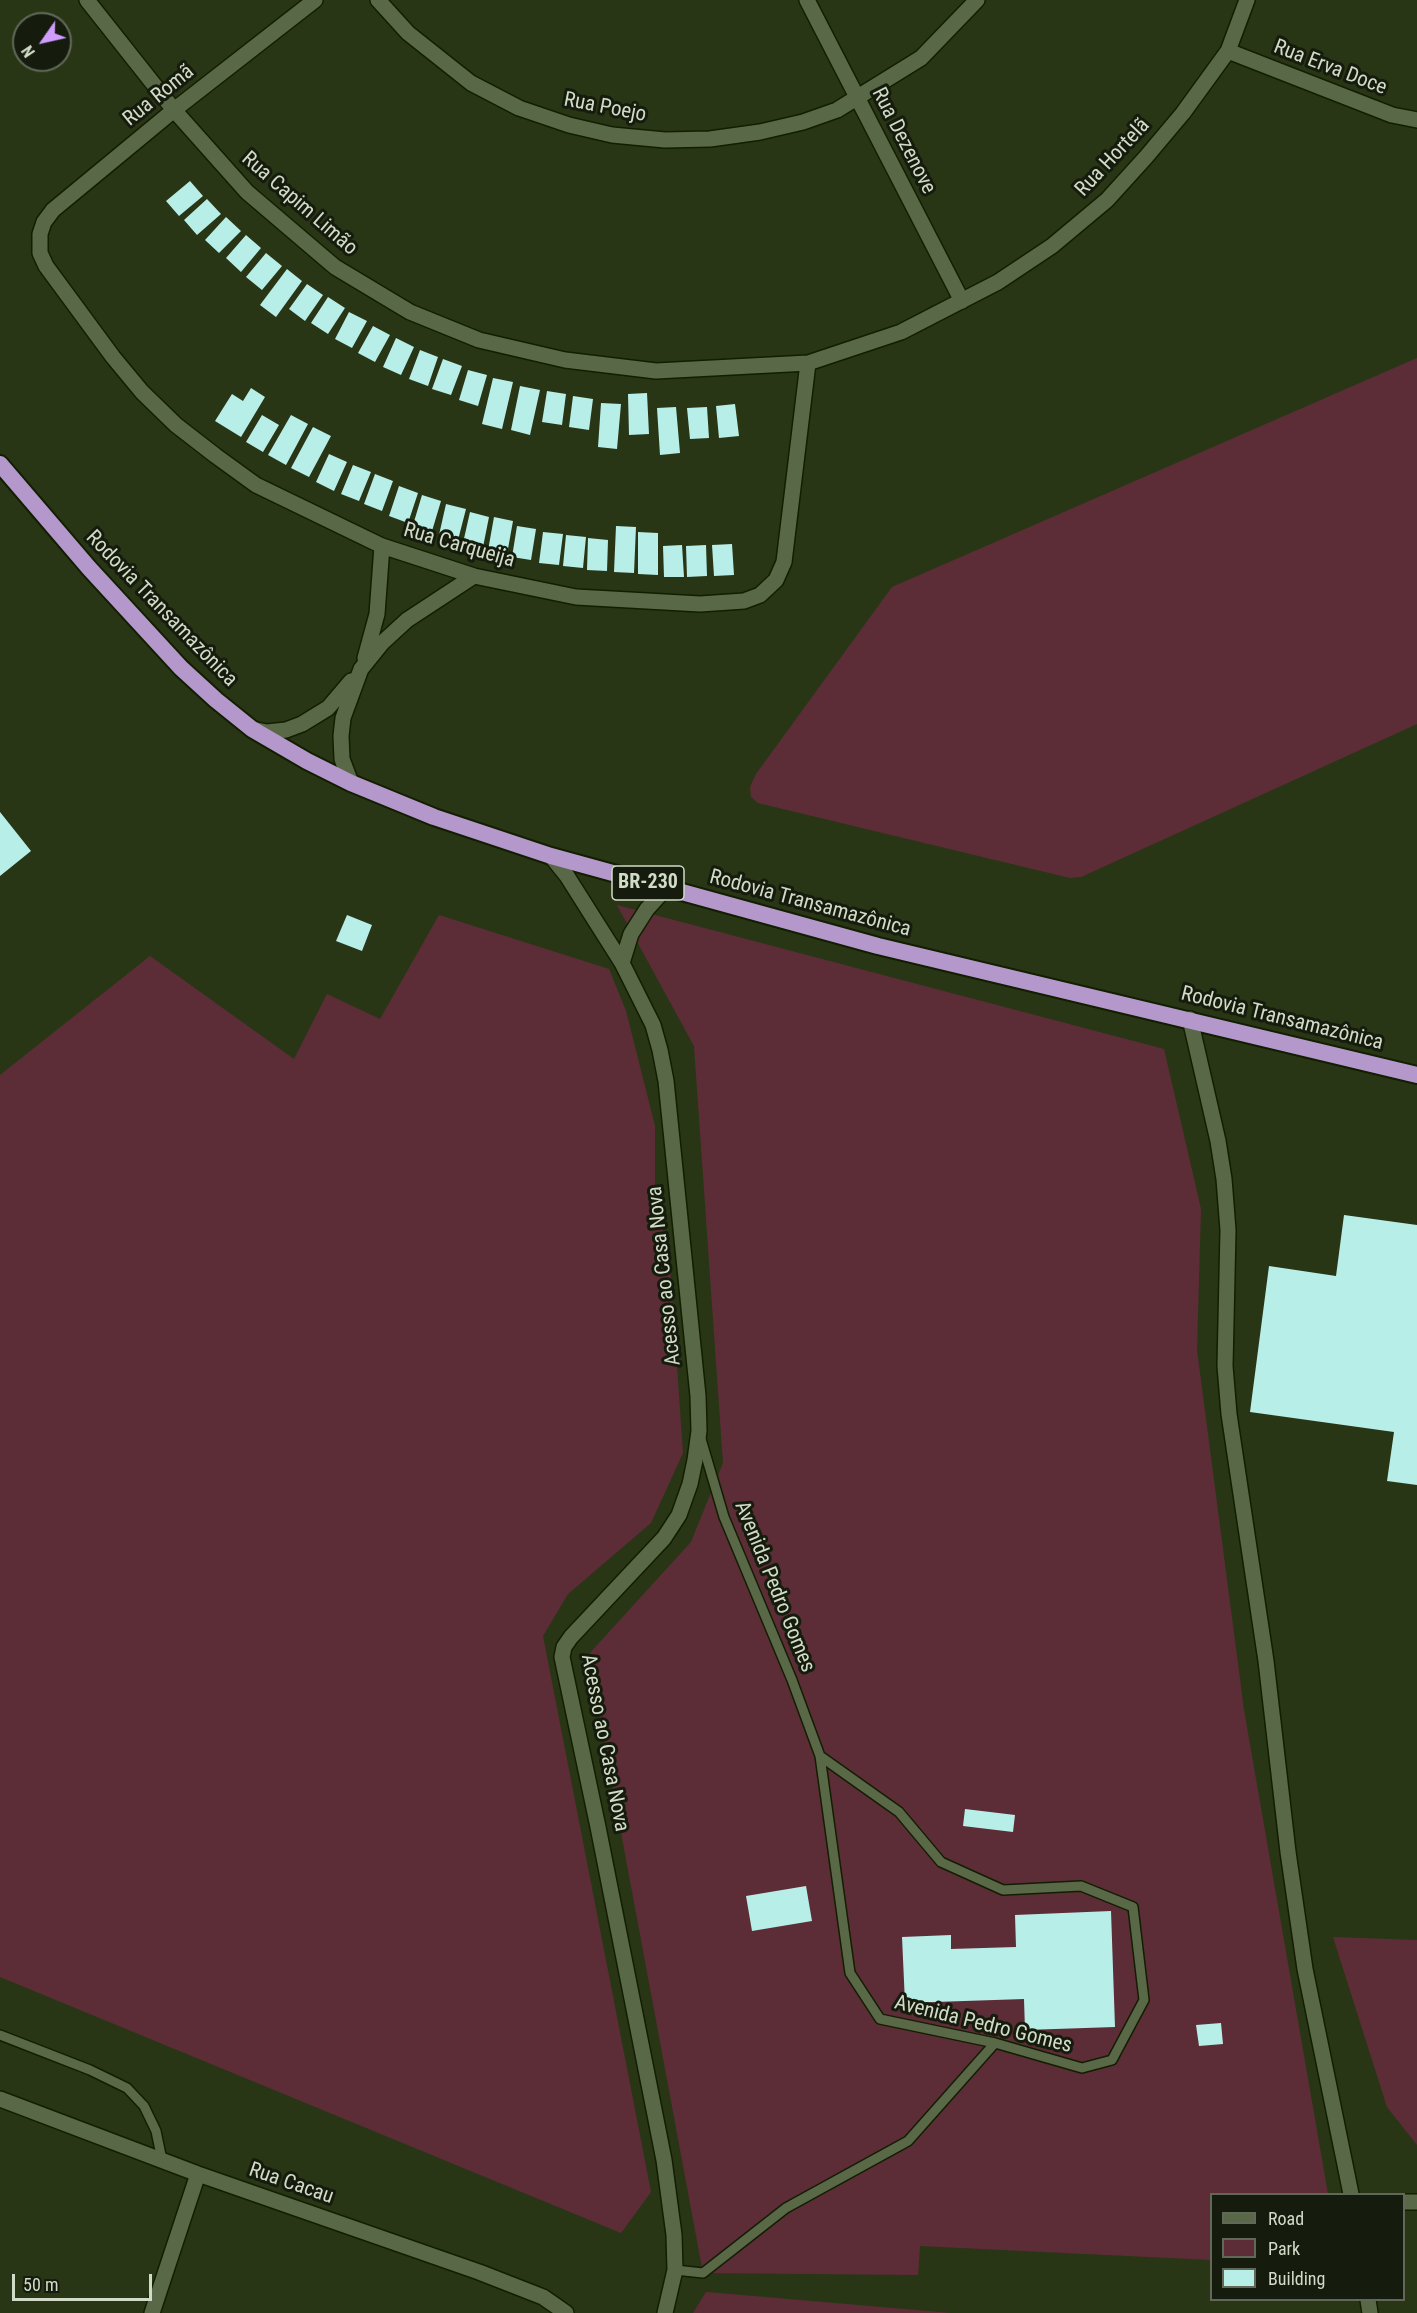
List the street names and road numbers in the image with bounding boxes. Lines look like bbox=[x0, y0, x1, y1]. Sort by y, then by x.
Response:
street label: Rua Erva Doce bbox=[1270, 35, 1390, 101]
street label: Rua Romã bbox=[119, 60, 199, 132]
street label: Rua Dezenove bbox=[865, 84, 941, 198]
street label: Rua Poejo bbox=[562, 88, 648, 128]
street label: Rua Hortelã bbox=[1071, 114, 1155, 202]
street label: Rua Capim Limão bbox=[236, 147, 362, 261]
street label: Rua Carqueija bbox=[401, 518, 517, 574]
street label: Rodovia Transamazônica bbox=[80, 526, 242, 692]
street label: Rodovia Transamazônica bbox=[707, 865, 913, 943]
road number: BR-230 bbox=[612, 866, 684, 900]
street label: Rodovia Transamazônica bbox=[1178, 982, 1386, 1056]
street label: Acesso ao Casa Nova bbox=[643, 1185, 687, 1367]
street label: Avenida Pedro Gomes bbox=[728, 1498, 820, 1676]
street label: Acesso ao Casa Nova bbox=[574, 1652, 634, 1834]
street label: Avenida Pedro Gomes bbox=[892, 1991, 1074, 2059]
street label: Rua Cacau bbox=[245, 2158, 337, 2210]

